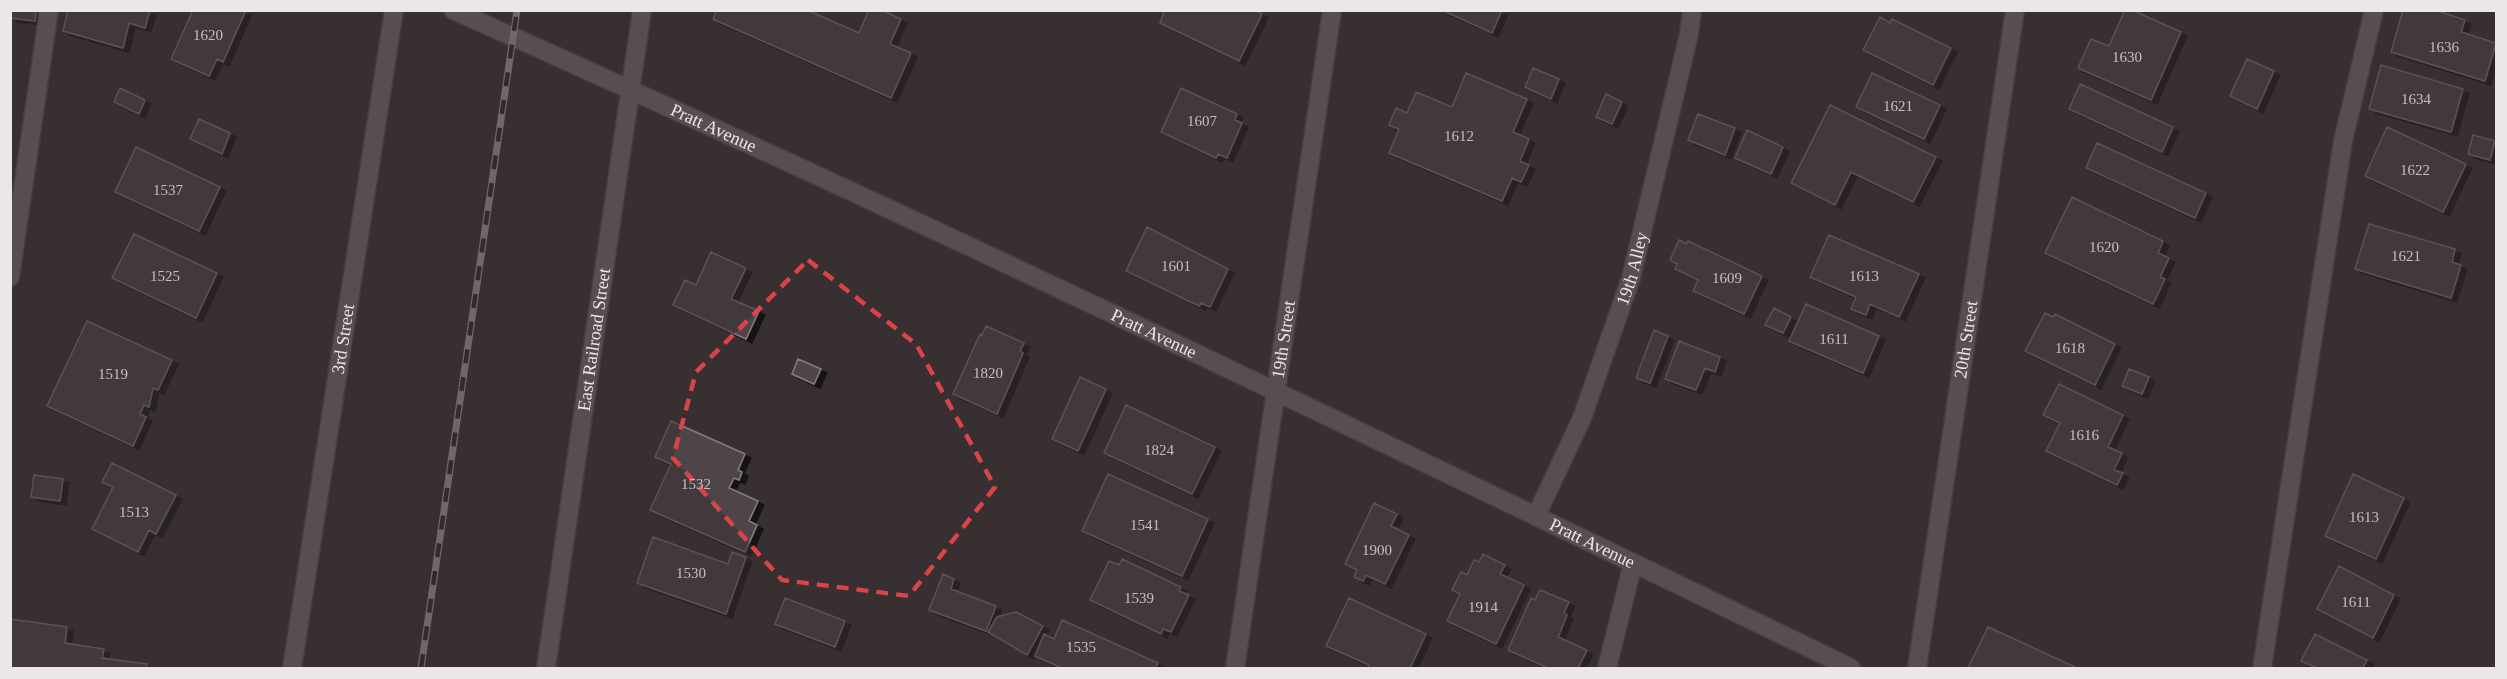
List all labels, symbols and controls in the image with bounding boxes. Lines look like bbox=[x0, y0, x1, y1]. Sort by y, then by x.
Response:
house number: 1620 bbox=[193, 27, 223, 43]
house number: 1636 bbox=[2429, 39, 2460, 55]
house number: 1630 bbox=[2112, 49, 2142, 65]
house number: 1634 bbox=[2401, 91, 2432, 107]
house number: 1621 bbox=[1883, 98, 1913, 114]
street label: Pratt Avenue bbox=[667, 100, 760, 156]
house number: 1607 bbox=[1187, 113, 1218, 129]
house number: 1612 bbox=[1444, 128, 1474, 144]
house number: 1622 bbox=[2400, 162, 2430, 178]
house number: 1537 bbox=[153, 182, 184, 198]
street label: 19th Alley bbox=[1612, 230, 1652, 308]
house number: 1620 bbox=[2089, 239, 2119, 255]
house number: 1621 bbox=[2391, 248, 2421, 264]
house number: 1601 bbox=[1161, 258, 1191, 274]
street label: East Railroad Street bbox=[574, 267, 614, 412]
house number: 1525 bbox=[150, 268, 180, 284]
house number: 1613 bbox=[1849, 268, 1879, 284]
house number: 1609 bbox=[1712, 270, 1742, 286]
street label: 19th Street bbox=[1268, 299, 1299, 380]
street label: 20th Street bbox=[1950, 299, 1982, 380]
street label: 3rd Street bbox=[328, 303, 358, 375]
street label: Pratt Avenue bbox=[1108, 305, 1200, 362]
house number: 1611 bbox=[1819, 331, 1849, 347]
house number: 1618 bbox=[2055, 340, 2085, 356]
house number: 1820 bbox=[973, 365, 1003, 381]
house number: 1519 bbox=[98, 366, 128, 382]
house number: 1616 bbox=[2069, 427, 2100, 443]
house number: 1824 bbox=[1144, 442, 1175, 458]
house number: 1532 bbox=[681, 476, 711, 492]
house number: 1513 bbox=[119, 504, 149, 520]
house number: 1613 bbox=[2349, 509, 2379, 525]
street label: Pratt Avenue bbox=[1546, 514, 1638, 572]
house number: 1541 bbox=[1130, 517, 1160, 533]
house number: 1900 bbox=[1362, 542, 1392, 558]
house number: 1530 bbox=[676, 565, 706, 581]
house number: 1539 bbox=[1124, 590, 1154, 606]
house number: 1611 bbox=[2341, 594, 2371, 610]
house number: 1914 bbox=[1468, 599, 1499, 615]
house number: 1535 bbox=[1066, 639, 1096, 655]

